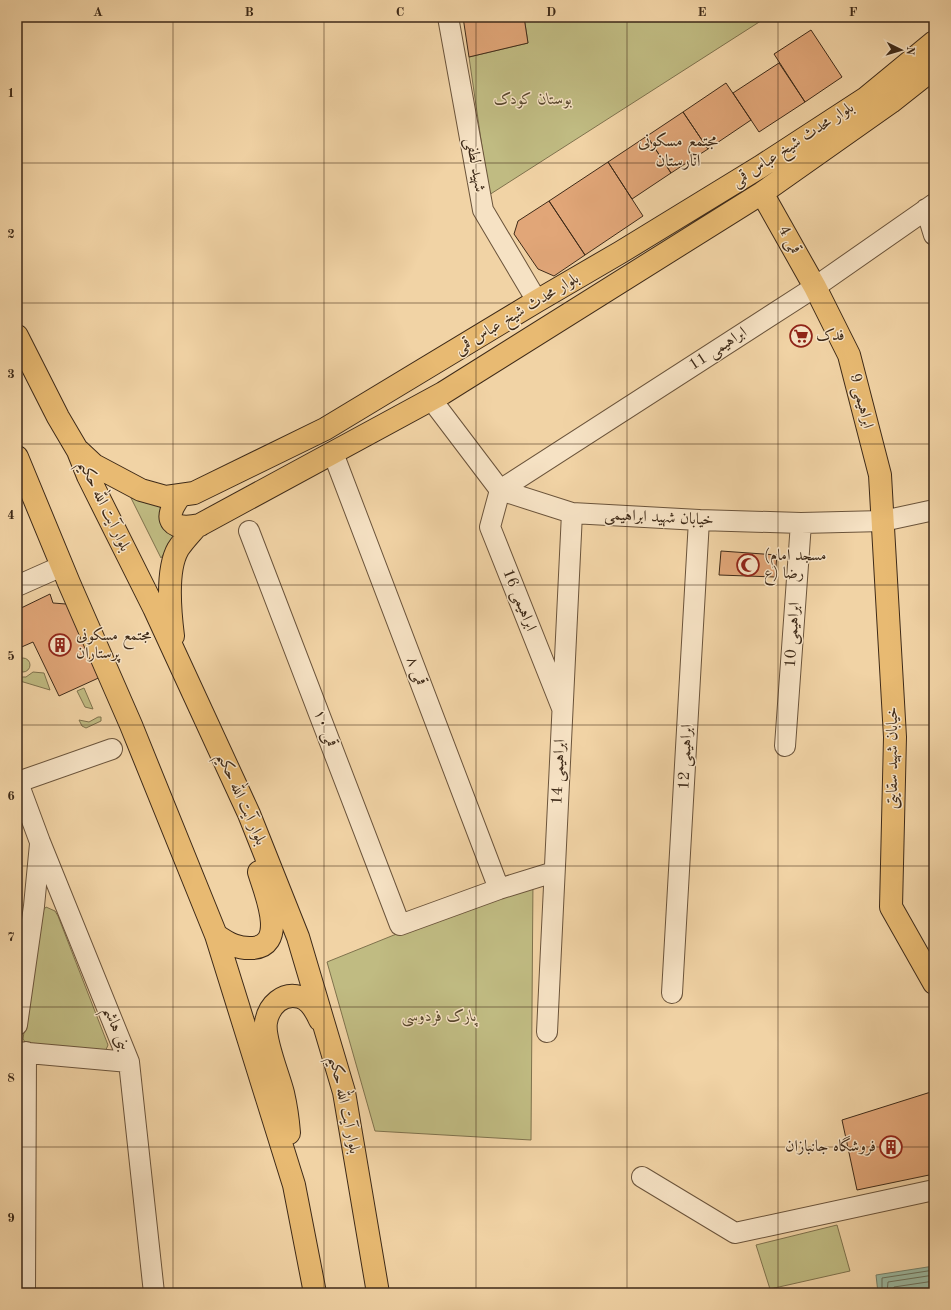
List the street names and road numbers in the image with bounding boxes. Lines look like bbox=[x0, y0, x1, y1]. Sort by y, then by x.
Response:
street label: بلوار محدث شیخ عباس قمی bbox=[729, 99, 860, 195]
street label: شهید لطفی bbox=[460, 137, 488, 194]
street label: قمی 4 bbox=[773, 223, 804, 258]
street label: بلوار محدث شیخ عباس قمی bbox=[452, 270, 585, 362]
street label: ابراهیمی 11 bbox=[686, 324, 751, 375]
street label: ابراهیمی 9 bbox=[844, 372, 876, 431]
street label: بلوار آیت الله حکیم bbox=[69, 455, 138, 557]
street label: خیابان شهید ابراهیمی bbox=[604, 507, 714, 531]
street label: ابراهیمی 16 bbox=[497, 567, 539, 634]
street label: ابراهیمی 10 bbox=[783, 602, 805, 668]
street label: قمی ۸ bbox=[401, 654, 430, 689]
street label: قمی ۱۰ bbox=[309, 707, 340, 750]
street label: خیابان شهید سقایتی bbox=[885, 707, 902, 809]
street label: ابراهیمی 12 bbox=[676, 724, 698, 790]
street label: ابراهیمی 14 bbox=[549, 739, 571, 805]
street label: بلوار آیت الله حکیم bbox=[207, 748, 274, 850]
street label: بنی هاشم bbox=[93, 1005, 132, 1056]
street label: بلوار آیت الله حکیم bbox=[319, 1053, 368, 1157]

